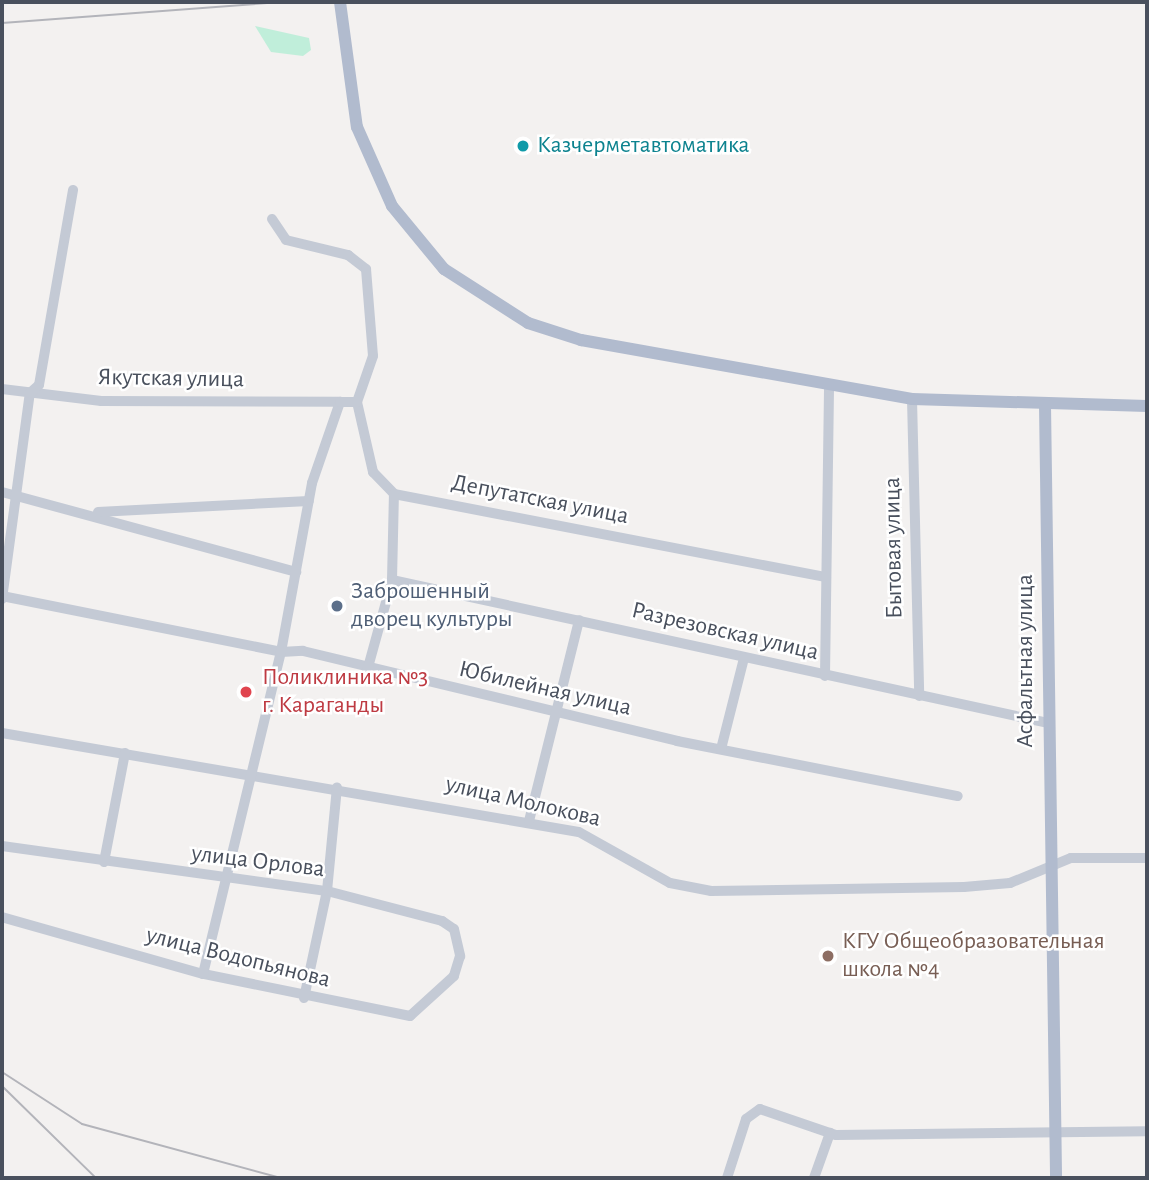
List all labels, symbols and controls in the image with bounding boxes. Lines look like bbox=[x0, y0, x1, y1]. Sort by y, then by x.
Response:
place label: Казчерметавтоматика bbox=[537, 132, 749, 160]
marker: Казчерметавтоматика bbox=[515, 138, 531, 154]
street label: Якутская улица bbox=[98, 363, 244, 395]
street label: Депутатская улица bbox=[449, 469, 631, 531]
street label: Бытовая улица bbox=[878, 477, 910, 619]
street label: Асфальтная улица bbox=[1012, 574, 1040, 748]
place label: Заброшенный дворец культуры bbox=[351, 578, 513, 634]
street label: Разрезовская улица bbox=[629, 596, 821, 668]
marker: Заброшенный дворец культуры bbox=[329, 598, 345, 614]
street label: Юбилейная улица bbox=[456, 655, 634, 723]
place label: Поликлиника №3 г. Караганды bbox=[262, 664, 428, 720]
marker: Поликлиника №3 г. Караганды bbox=[236, 682, 256, 702]
street label: улица Молокова bbox=[443, 770, 603, 834]
street label: улица Орлова bbox=[190, 840, 326, 884]
street label: улица Водопьянова bbox=[143, 921, 333, 995]
place label: КГУ Общеобразовательная школа №4 bbox=[842, 928, 1105, 984]
marker: КГУ Общеобразовательная школа №4 bbox=[820, 948, 836, 964]

